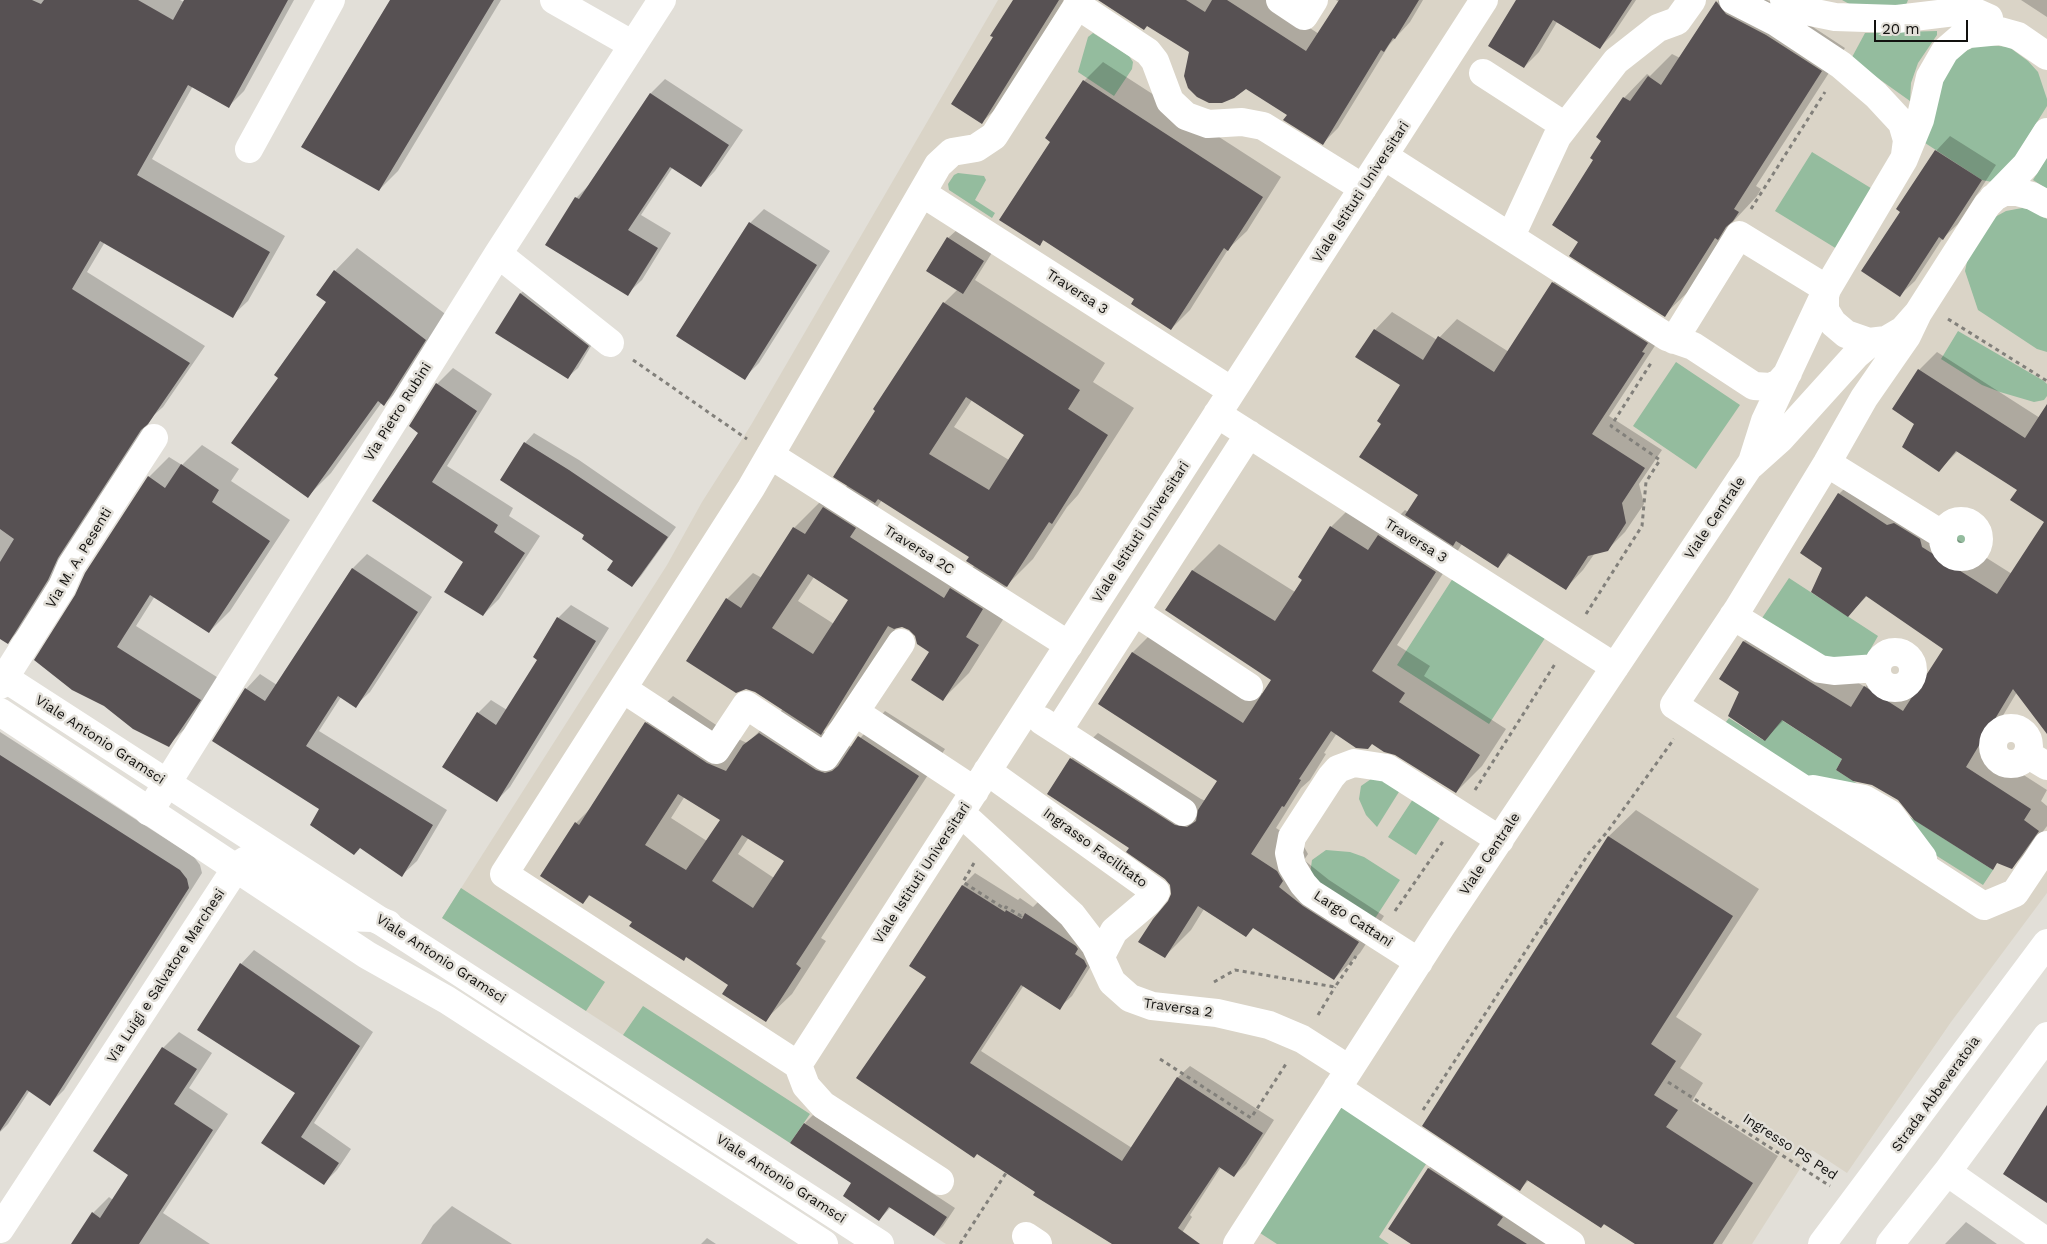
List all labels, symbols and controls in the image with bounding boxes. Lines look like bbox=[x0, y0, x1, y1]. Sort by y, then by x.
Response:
scale bar bbox=[1877, 10, 1971, 42]
text: 20 m bbox=[1882, 20, 1920, 38]
street label: Viale Istituti Universitari bbox=[1309, 118, 1413, 266]
street label: Traversa 3 bbox=[1043, 266, 1111, 318]
street label: Via Pietro Rubini bbox=[361, 360, 435, 464]
street label: Viale Istituti Universitari bbox=[1089, 458, 1193, 606]
street label: Viale Centrale bbox=[1681, 474, 1749, 562]
street label: Via M. A. Pesenti bbox=[42, 505, 116, 611]
street label: Traversa 3 bbox=[1382, 515, 1450, 567]
street label: Traversa 2C bbox=[881, 522, 957, 578]
street label: Viale Antonio Gramsci bbox=[32, 692, 168, 788]
street label: Viale Istituti Universitari bbox=[870, 799, 974, 947]
street label: Ingrasso Facilitato bbox=[1040, 805, 1150, 891]
street label: Viale Centrale bbox=[1456, 810, 1524, 898]
street label: Via Luigi e Salvatore Marchesi bbox=[103, 886, 229, 1066]
street label: Largo Cattani bbox=[1310, 887, 1396, 951]
street label: Viale Antonio Gramsci bbox=[373, 911, 509, 1007]
street label: Traversa 2 bbox=[1142, 995, 1214, 1021]
street label: Strada Abbeveratoia bbox=[1888, 1033, 1984, 1155]
street label: Ingresso PS Ped bbox=[1740, 1110, 1840, 1184]
street label: Viale Antonio Gramsci bbox=[713, 1131, 849, 1227]

